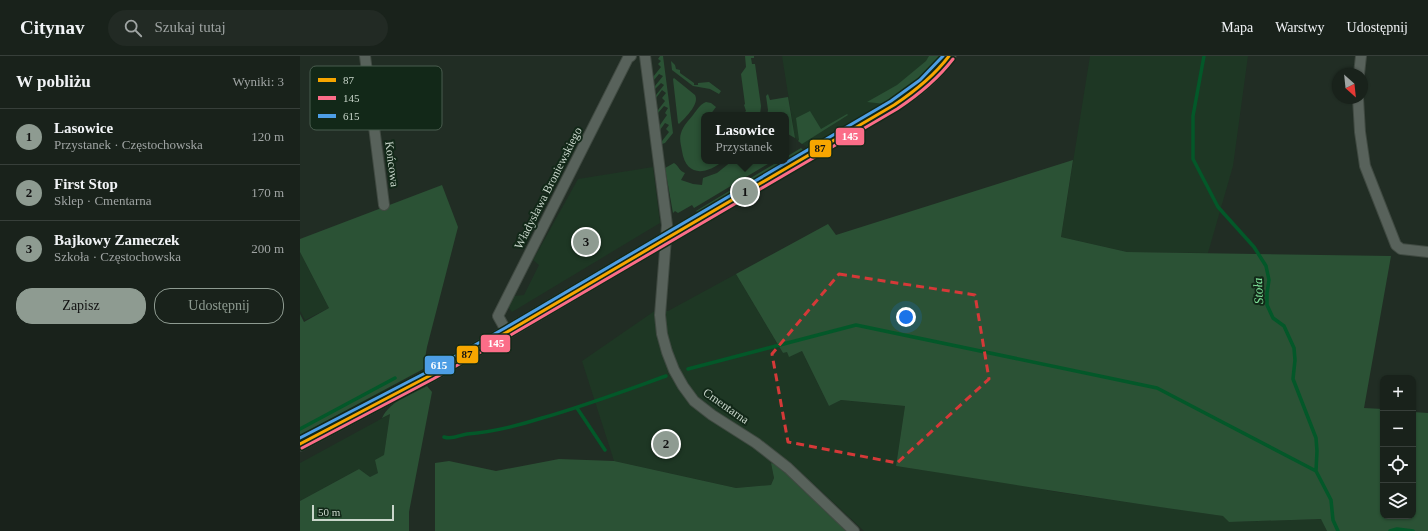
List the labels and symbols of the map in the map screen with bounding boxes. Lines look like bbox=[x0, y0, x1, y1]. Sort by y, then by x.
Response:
legend bbox=[310, 66, 442, 130]
north arrow bbox=[1332, 68, 1368, 104]
text: 87 bbox=[343, 74, 355, 86]
text: 145 bbox=[343, 92, 360, 104]
text: 615 bbox=[343, 110, 360, 122]
street label: Władysława Broniewskiego bbox=[511, 125, 585, 251]
line badge: 145 bbox=[835, 127, 865, 146]
text: 145 bbox=[842, 130, 859, 142]
line badge: 87 bbox=[809, 139, 832, 158]
street label: Końcowa bbox=[382, 140, 402, 188]
text: 87 bbox=[815, 142, 826, 154]
pin: 1 bbox=[732, 177, 758, 207]
pin: 3 bbox=[573, 227, 599, 257]
water label: Stoła bbox=[1250, 277, 1266, 305]
your location bbox=[896, 307, 916, 327]
line badge: 145 bbox=[480, 334, 511, 353]
text: 145 bbox=[488, 337, 505, 349]
line badge: 87 bbox=[456, 345, 479, 364]
text: 87 bbox=[462, 348, 473, 360]
line badge: 615 bbox=[424, 355, 455, 375]
text: 615 bbox=[431, 359, 448, 371]
street label: Cmentarna bbox=[700, 385, 752, 427]
pin: 2 bbox=[653, 429, 679, 459]
scale bar bbox=[312, 503, 394, 522]

